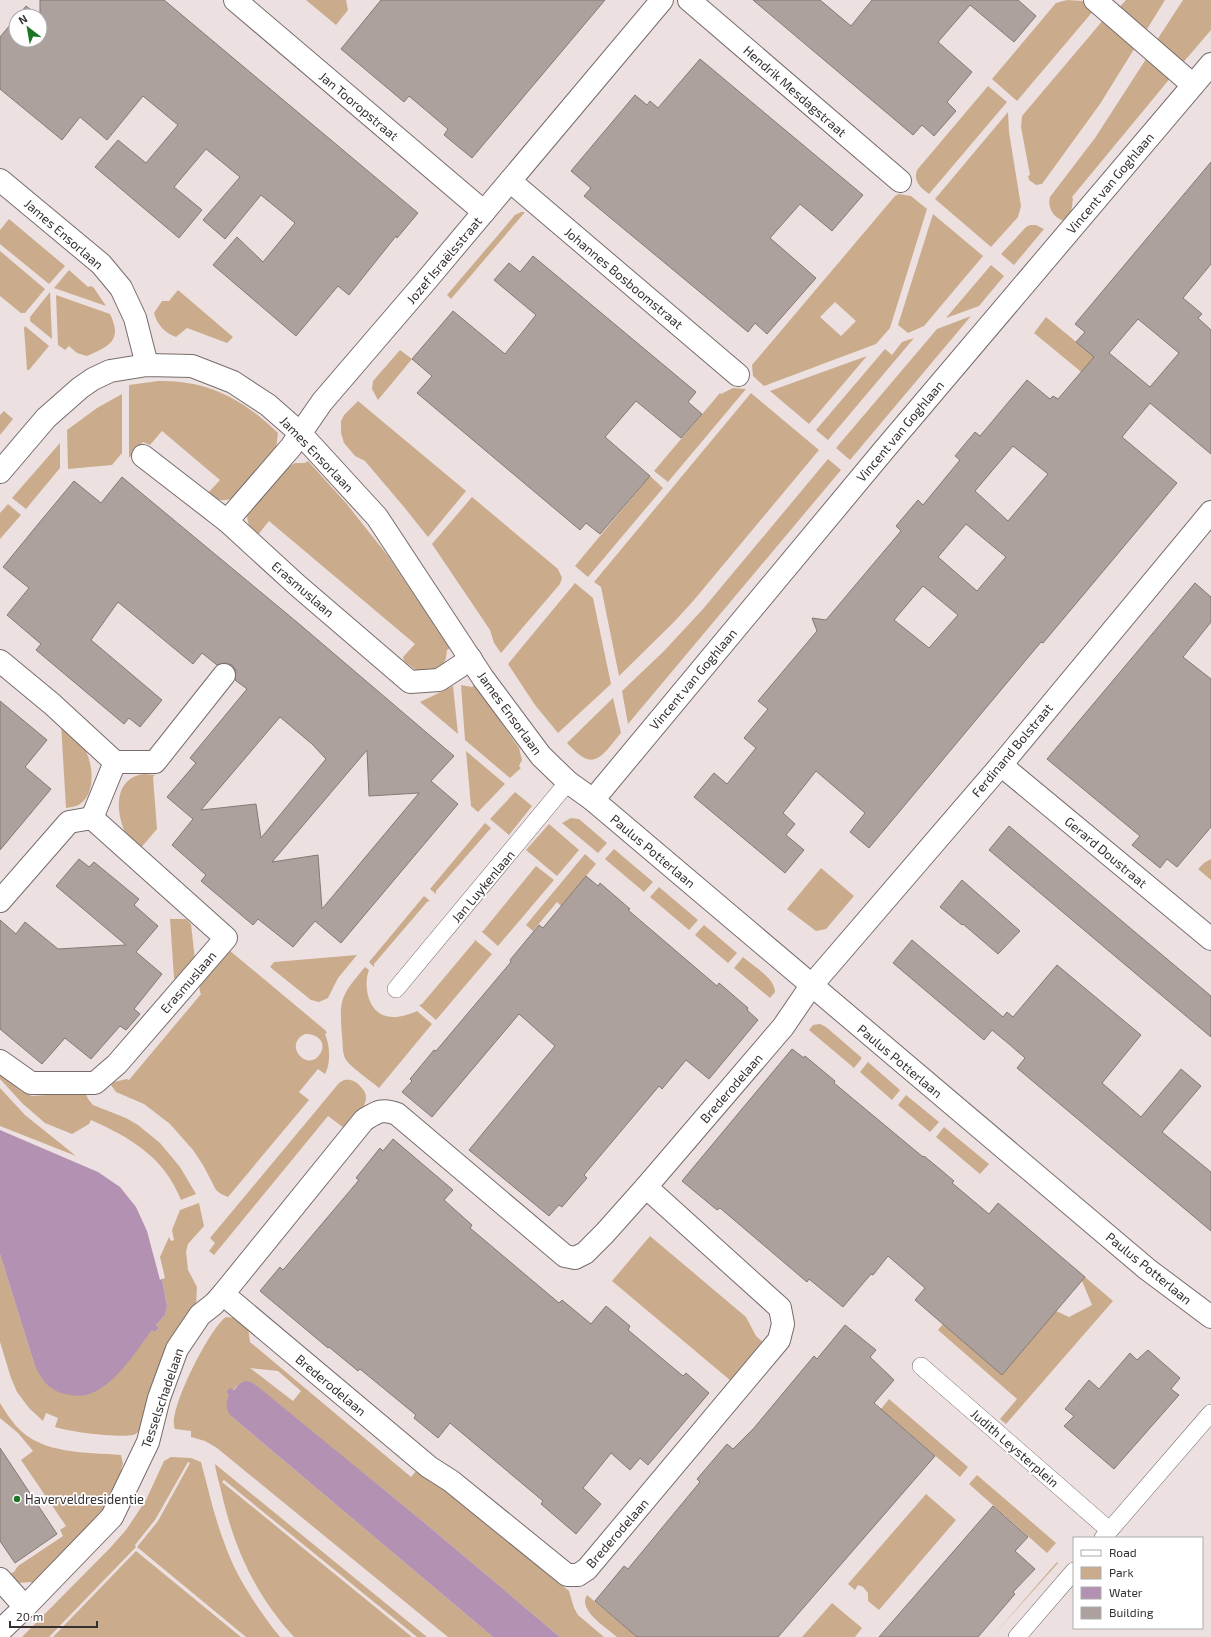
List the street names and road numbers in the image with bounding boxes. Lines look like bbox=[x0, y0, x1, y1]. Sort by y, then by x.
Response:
street label: Hendrik Mesdagstraat bbox=[740, 42, 850, 140]
street label: Jan Tooropstraat bbox=[316, 68, 402, 144]
street label: Vincent van Goghlaan bbox=[1063, 129, 1157, 237]
street label: James Ensorlaan bbox=[21, 195, 107, 273]
street label: Jozef Israëlsstraat bbox=[403, 213, 485, 307]
street label: Johannes Bosboomstraat bbox=[562, 224, 687, 332]
street label: Vincent van Goghlaan bbox=[853, 377, 947, 485]
street label: James Ensorlaan bbox=[277, 413, 357, 495]
street label: Erasmuslaan bbox=[269, 558, 337, 620]
street label: Vincent van Goghlaan bbox=[646, 625, 740, 733]
street label: James Ensorlaan bbox=[474, 668, 546, 758]
street label: Ferdinand Bolstraat bbox=[968, 700, 1056, 800]
street label: Paulus Potterlaan bbox=[607, 811, 699, 891]
street label: Gerard Doustraat bbox=[1062, 813, 1150, 891]
street label: Jan Luykenlaan bbox=[448, 847, 518, 925]
street label: Erasmuslaan bbox=[157, 948, 219, 1016]
street label: Paulus Potterlaan bbox=[854, 1021, 946, 1101]
street label: Brederodelaan bbox=[696, 1050, 766, 1126]
street label: Paulus Potterlaan bbox=[1103, 1229, 1195, 1307]
street label: Tesselschadelaan bbox=[137, 1346, 187, 1450]
street label: Brederodelaan bbox=[293, 1351, 369, 1419]
street label: Judith Leysterplein bbox=[968, 1405, 1062, 1491]
street label: Brederodelaan bbox=[582, 1495, 652, 1571]

